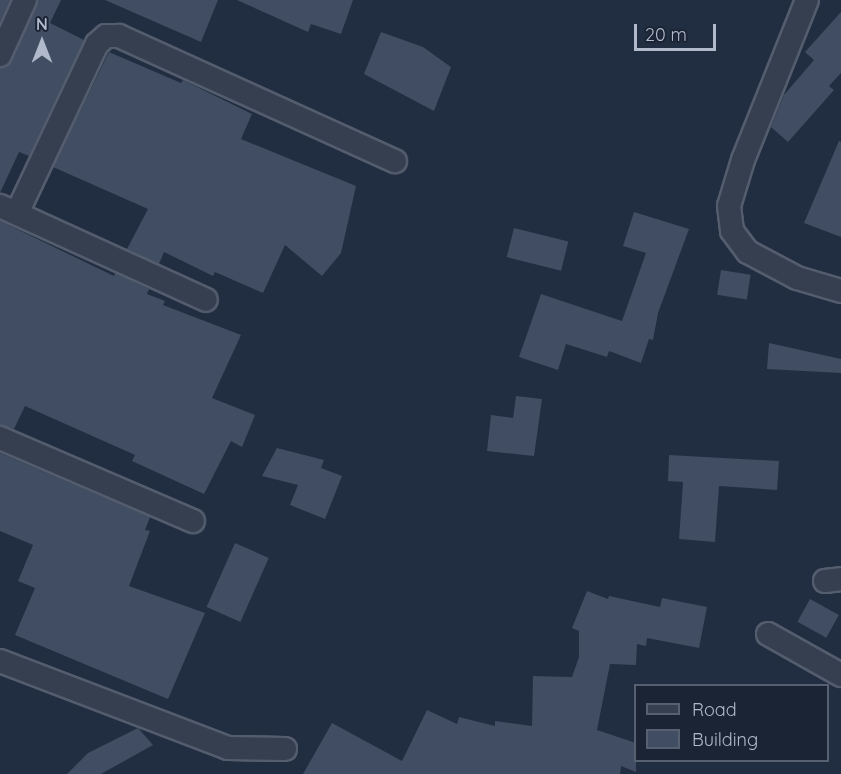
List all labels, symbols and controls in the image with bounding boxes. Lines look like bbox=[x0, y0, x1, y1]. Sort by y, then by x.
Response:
north arrow bbox=[12, 12, 72, 72]
scale bar bbox=[637, 12, 720, 50]
text: N bbox=[36, 14, 48, 34]
text: 20 m bbox=[645, 23, 687, 46]
legend bbox=[634, 684, 829, 762]
text: Road bbox=[692, 698, 737, 721]
text: Building bbox=[692, 728, 758, 751]

